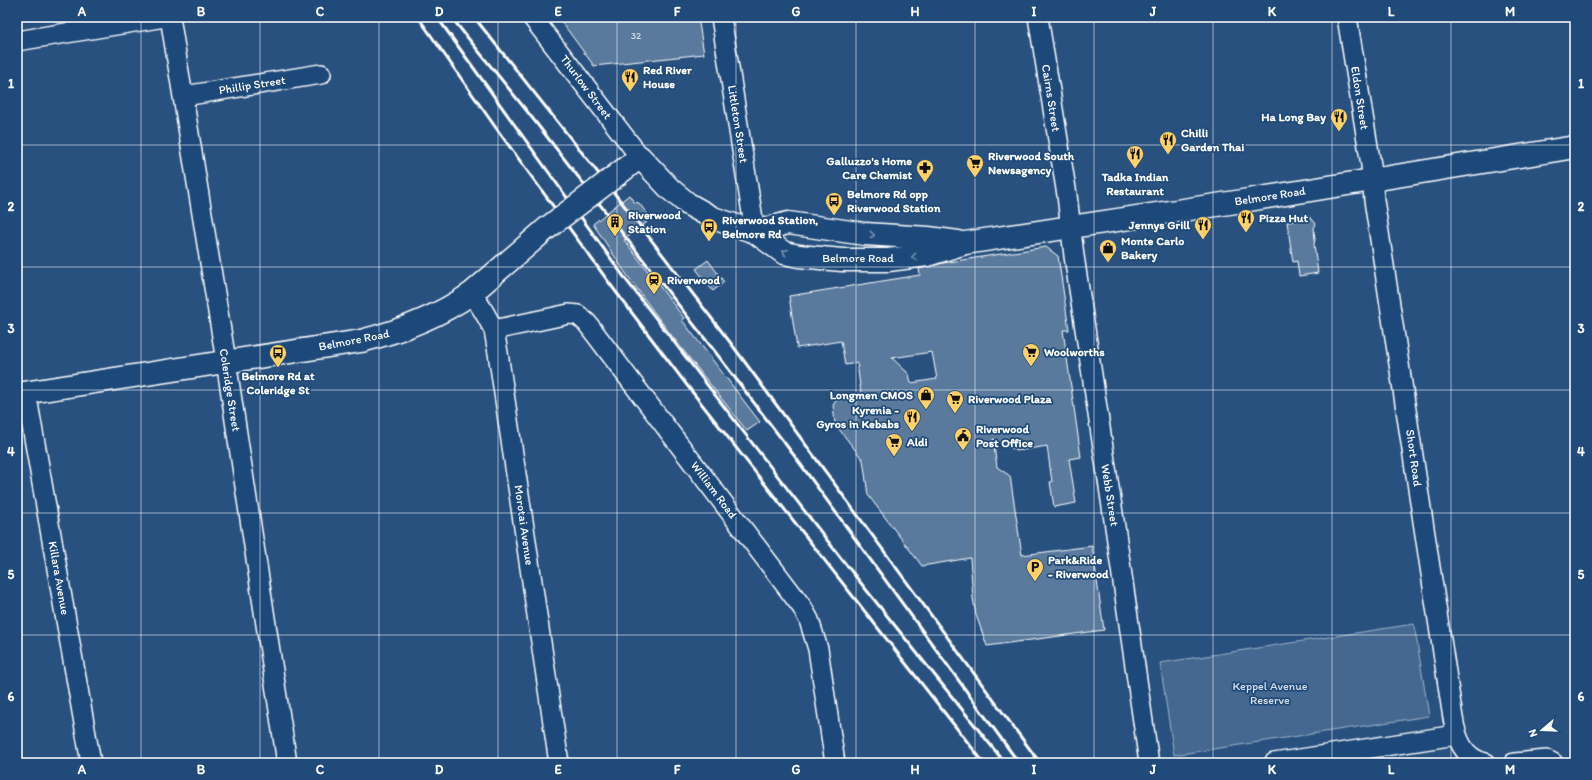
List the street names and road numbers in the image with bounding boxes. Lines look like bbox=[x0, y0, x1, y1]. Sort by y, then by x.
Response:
street label: Thurlow Street bbox=[557, 52, 615, 122]
street label: Cairns Street bbox=[1039, 63, 1063, 133]
street label: Eldon Street bbox=[1348, 65, 1372, 131]
street label: Phillip Street bbox=[218, 73, 287, 97]
street label: Littleton Street bbox=[725, 84, 751, 164]
street label: Belmore Road bbox=[1233, 183, 1307, 209]
street label: Belmore Road bbox=[822, 251, 894, 265]
street label: Belmore Road bbox=[317, 326, 391, 354]
street label: Coleridge Street bbox=[217, 348, 244, 433]
street label: Short Road bbox=[1403, 429, 1425, 488]
street label: William Road bbox=[688, 459, 740, 522]
street label: Webb Street bbox=[1098, 463, 1122, 528]
street label: Morotai Avenue bbox=[511, 484, 537, 566]
street label: Killara Avenue bbox=[46, 540, 72, 616]

